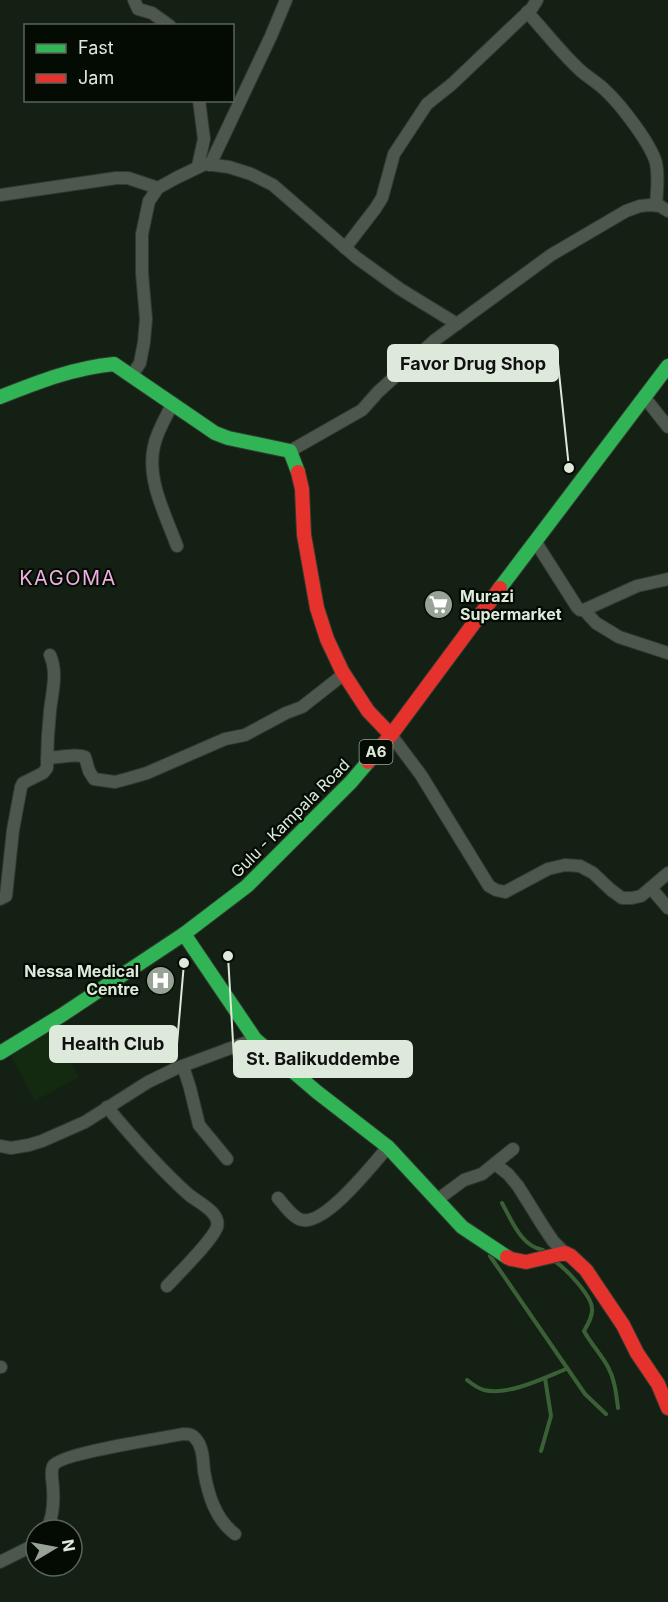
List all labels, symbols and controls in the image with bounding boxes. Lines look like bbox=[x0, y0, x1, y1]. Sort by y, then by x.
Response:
legend bbox=[24, 24, 234, 102]
text: Fast bbox=[78, 37, 114, 58]
text: Jam bbox=[78, 67, 114, 88]
callout: Favor Drug Shop bbox=[388, 345, 558, 381]
text: Favor Drug Shop bbox=[400, 353, 546, 374]
district label: KAGOMA bbox=[19, 566, 117, 590]
place label: Murazi Supermarket bbox=[460, 586, 562, 624]
supermarket icon: Murazi Supermarket bbox=[423, 589, 455, 621]
road number: A6 bbox=[360, 740, 392, 764]
street label: Gulu - Kampala Road bbox=[226, 754, 354, 882]
place label: Nessa Medical Centre bbox=[24, 961, 139, 999]
hospital icon: Nessa Medical Centre bbox=[144, 964, 176, 996]
callout: Health Club bbox=[50, 1026, 177, 1062]
text: Health Club bbox=[62, 1033, 164, 1054]
callout: St. Balikuddembe bbox=[234, 1041, 412, 1077]
text: St. Balikuddembe bbox=[246, 1048, 400, 1069]
north arrow bbox=[24, 1518, 84, 1578]
text: N bbox=[58, 1538, 80, 1553]

